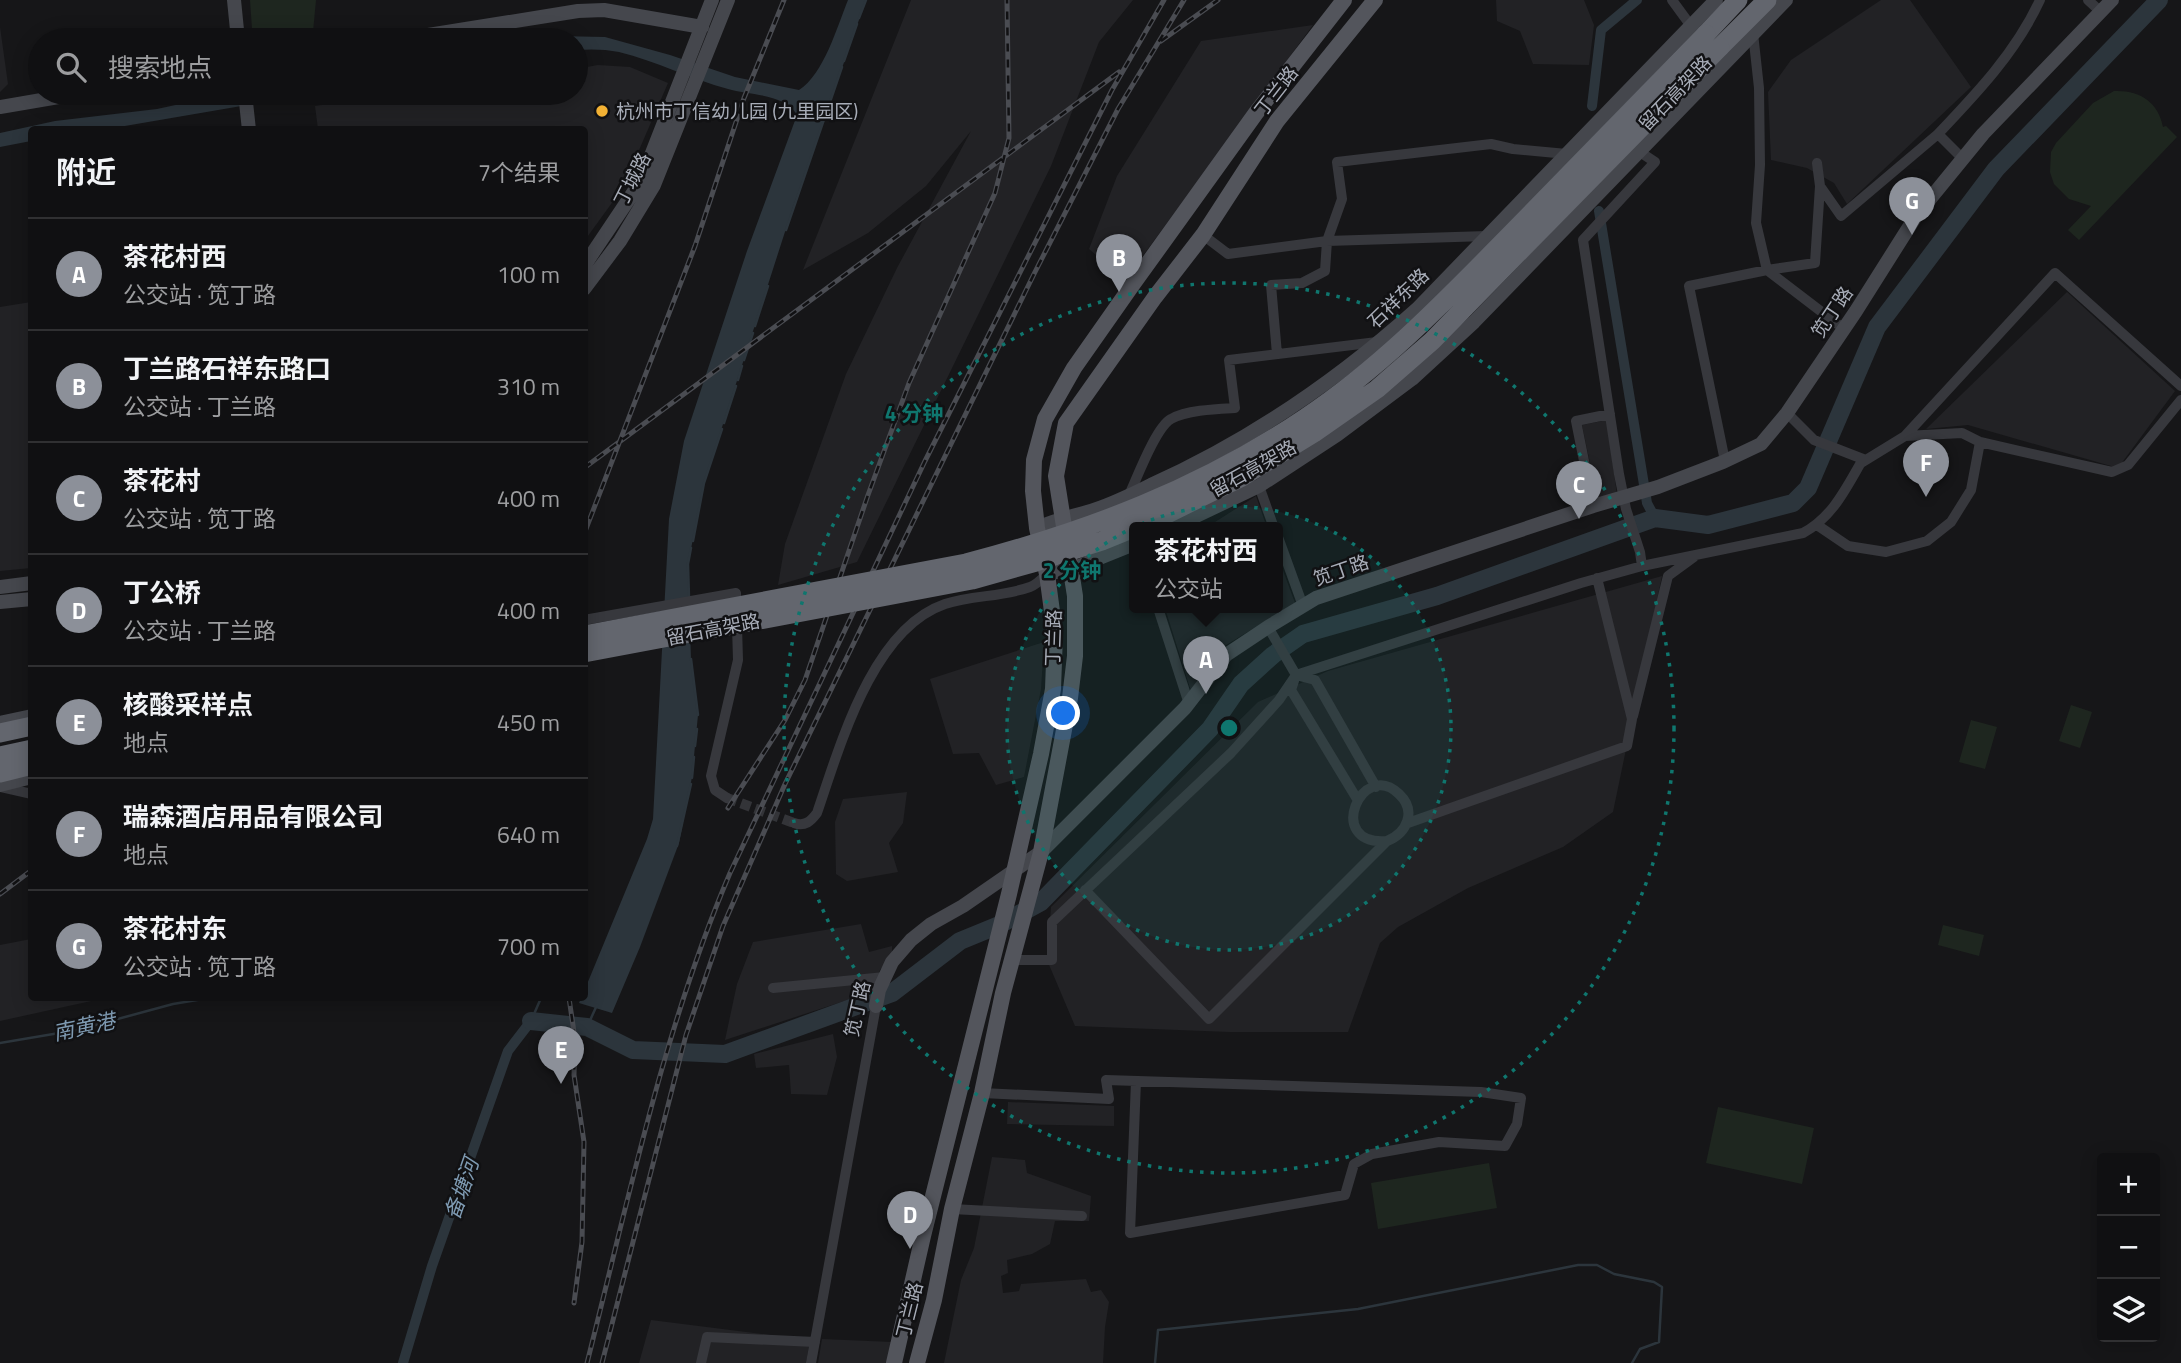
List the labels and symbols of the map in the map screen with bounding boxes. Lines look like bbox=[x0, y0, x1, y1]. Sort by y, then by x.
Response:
street label: 留石高架路 bbox=[1631, 48, 1718, 137]
street label: 丁兰路 bbox=[1247, 59, 1305, 122]
place label: 杭州市丁信幼儿园 (九里园区) bbox=[616, 96, 858, 125]
marker: 杭州市丁信幼儿园 (九里园区) bbox=[594, 103, 610, 119]
street label: 丁城路 bbox=[606, 147, 657, 211]
pin: G bbox=[1889, 177, 1935, 235]
pin: B bbox=[1096, 234, 1142, 292]
street label: 石祥东路 bbox=[1360, 261, 1435, 334]
street label: 笕丁路 bbox=[1804, 280, 1860, 343]
text: 4 分钟 bbox=[885, 397, 943, 429]
street label: 留石高架路 bbox=[1204, 432, 1301, 503]
pin: F bbox=[1903, 439, 1949, 497]
pin: C bbox=[1556, 461, 1602, 519]
street label: 笕丁路 bbox=[1309, 547, 1373, 593]
text: 2 分钟 bbox=[1043, 554, 1101, 586]
street label: 留石高架路 bbox=[664, 605, 762, 652]
street label: 丁兰路 bbox=[1037, 609, 1068, 667]
pin: A bbox=[1183, 636, 1229, 694]
your location bbox=[1046, 696, 1080, 730]
centre of rings bbox=[1217, 716, 1241, 740]
street label: 笕丁路 bbox=[836, 978, 877, 1040]
water label: 南黄港 bbox=[50, 1003, 121, 1048]
pin: E bbox=[538, 1026, 584, 1084]
water label: 备塘河 bbox=[436, 1150, 488, 1224]
pin: D bbox=[887, 1191, 933, 1249]
street label: 丁兰路 bbox=[888, 1279, 929, 1341]

